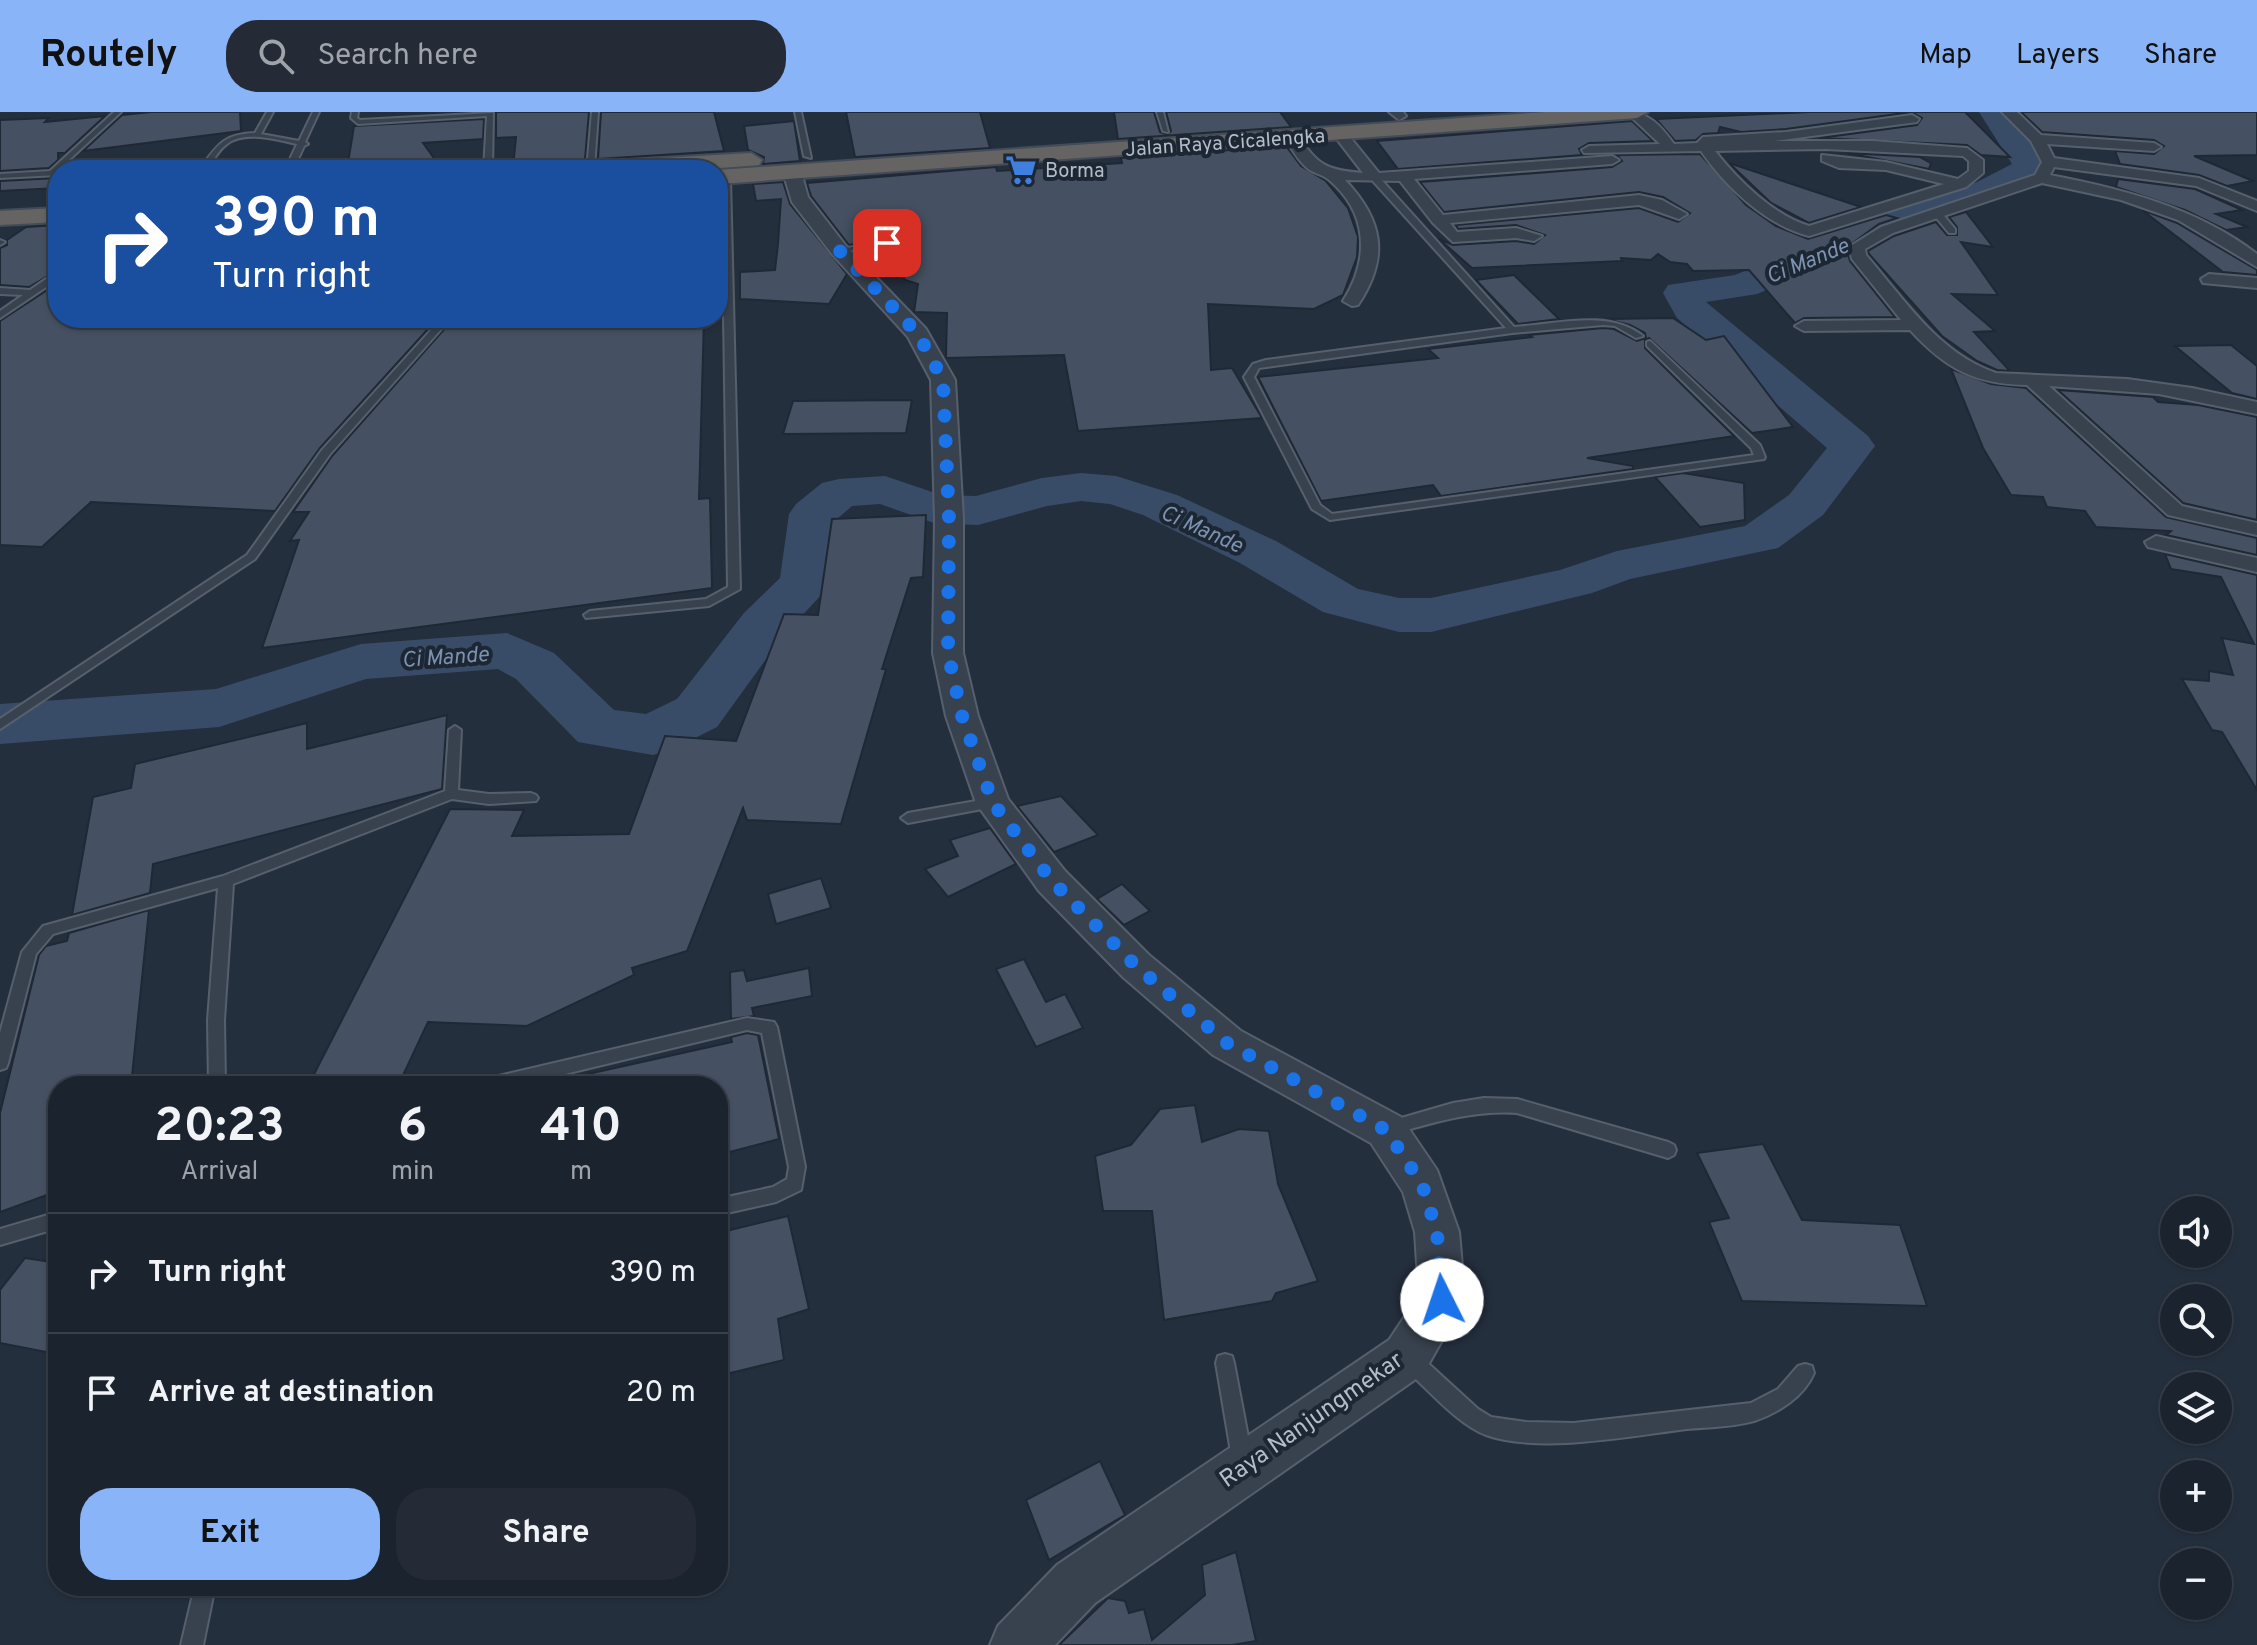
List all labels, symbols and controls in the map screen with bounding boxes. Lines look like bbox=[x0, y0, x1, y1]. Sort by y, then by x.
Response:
search box bbox=[226, 20, 786, 92]
text: Routely bbox=[40, 32, 178, 81]
icon: search bbox=[254, 34, 298, 78]
text: Search here bbox=[318, 38, 478, 75]
text: Map bbox=[1919, 38, 1972, 74]
text: Layers bbox=[2016, 38, 2100, 74]
text: Share bbox=[2144, 38, 2217, 74]
street label: Jalan Raya Cicalengka bbox=[1124, 124, 1326, 164]
supermarket icon: Borma bbox=[1004, 153, 1038, 187]
place label: Borma bbox=[1045, 159, 1105, 185]
text: 390 m bbox=[212, 186, 380, 256]
icon: right bbox=[80, 192, 184, 296]
pin bbox=[853, 209, 921, 277]
icon: arrive bbox=[865, 221, 909, 265]
water label: Ci Mande bbox=[1763, 233, 1854, 291]
text: Turn right bbox=[212, 255, 371, 301]
water label: Ci Mande bbox=[1156, 500, 1247, 561]
water label: Ci Mande bbox=[401, 642, 490, 675]
text: 20:23 bbox=[154, 1098, 285, 1158]
text: 6 bbox=[398, 1098, 427, 1158]
text: 410 bbox=[540, 1098, 622, 1158]
text: Arrival bbox=[181, 1156, 258, 1189]
text: min bbox=[391, 1156, 434, 1189]
text: m bbox=[570, 1156, 592, 1189]
map controls bbox=[2160, 1196, 2232, 1620]
button: sound bbox=[2160, 1196, 2232, 1268]
icon: right bbox=[80, 1251, 124, 1295]
text: Turn right bbox=[148, 1255, 286, 1292]
text: 390 m bbox=[609, 1255, 696, 1292]
position arrow bbox=[1400, 1258, 1484, 1342]
button: search bbox=[2160, 1284, 2232, 1356]
street label: Raya Nanjungmekar bbox=[1214, 1346, 1410, 1495]
icon: arrive bbox=[80, 1371, 124, 1415]
button: layers bbox=[2160, 1372, 2232, 1444]
text: Arrive at destination bbox=[148, 1375, 434, 1412]
text: 20 m bbox=[626, 1375, 696, 1412]
button: + bbox=[2160, 1460, 2232, 1532]
button: Exit bbox=[80, 1488, 380, 1580]
button: Share bbox=[396, 1488, 696, 1580]
button: − bbox=[2160, 1548, 2232, 1620]

